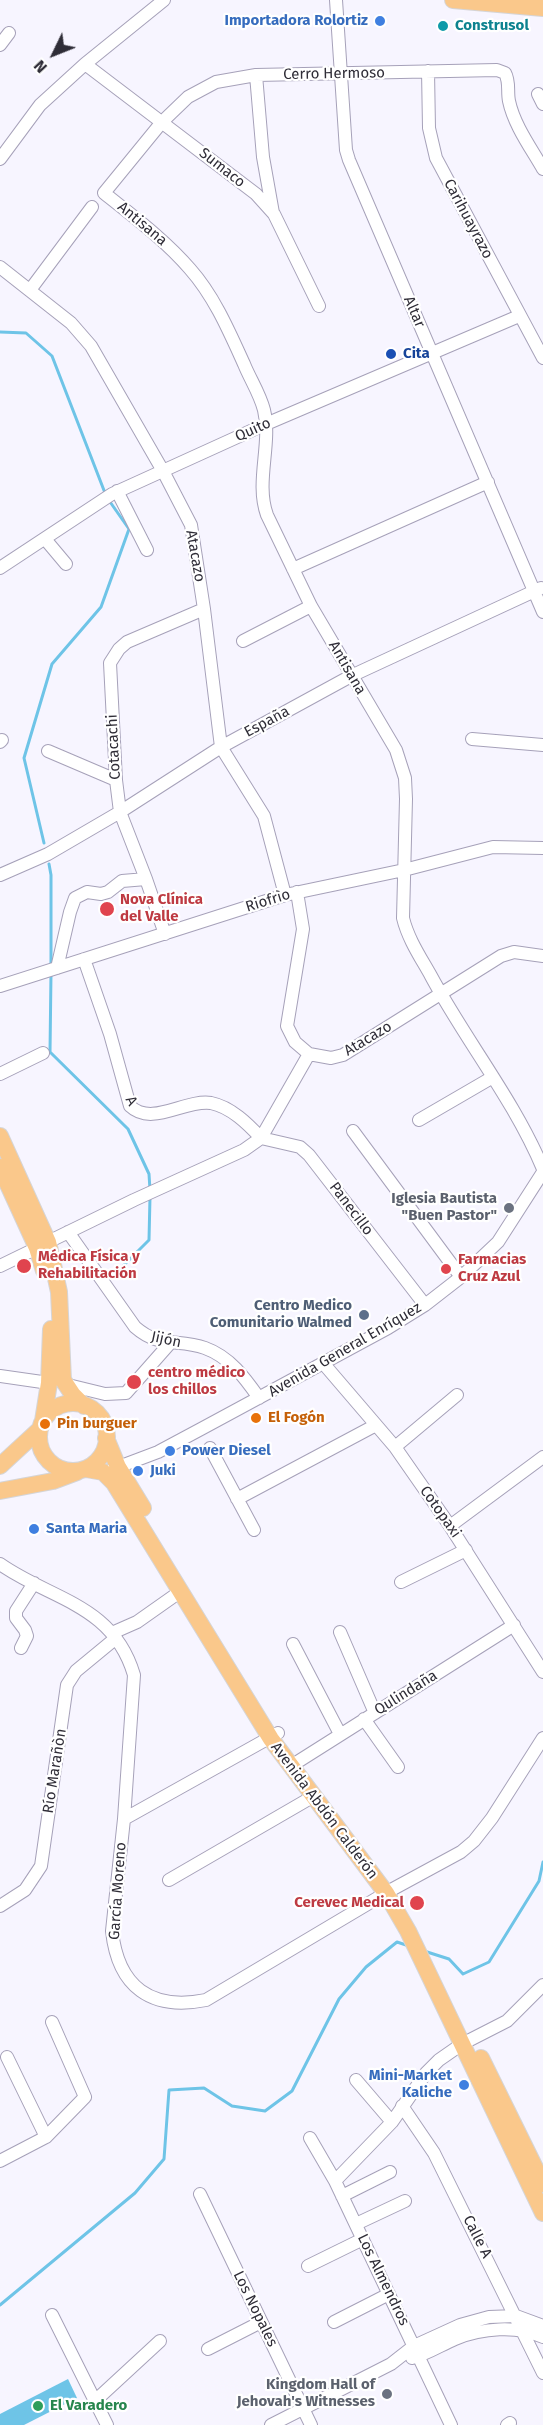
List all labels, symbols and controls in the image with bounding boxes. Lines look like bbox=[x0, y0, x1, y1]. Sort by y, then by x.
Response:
place label: Importadora Rolortiz bbox=[224, 12, 368, 30]
marker: Importadora Rolortiz bbox=[373, 14, 387, 28]
place label: Construsol bbox=[455, 17, 529, 35]
marker: Construsol bbox=[436, 19, 450, 33]
north arrow bbox=[24, 24, 84, 84]
text: N bbox=[30, 56, 51, 77]
street label: Cerro Hermoso bbox=[283, 64, 385, 84]
street label: Sumaco bbox=[195, 144, 249, 192]
street label: Carihuayrazo bbox=[439, 176, 497, 262]
street label: Antisana bbox=[114, 198, 170, 250]
street label: Altar bbox=[399, 294, 429, 330]
place label: Cita bbox=[403, 345, 430, 363]
marker: Cita bbox=[384, 347, 398, 361]
street label: Quito bbox=[232, 414, 274, 446]
street label: Atacazo bbox=[182, 529, 208, 583]
street label: Antisana bbox=[324, 638, 370, 698]
street label: España bbox=[241, 703, 293, 741]
street label: Cotacachi bbox=[103, 714, 125, 780]
street label: Riofrìo bbox=[243, 886, 293, 916]
place label: Nova Clínica del Valle bbox=[120, 891, 203, 926]
marker: Nova Clínica del Valle bbox=[98, 900, 116, 918]
street label: Atacazo bbox=[341, 1018, 395, 1060]
street label: A bbox=[121, 1093, 141, 1109]
street label: Panecillo bbox=[325, 1179, 377, 1239]
place label: Iglesia Bautista "Buen Pastor" bbox=[391, 1190, 497, 1225]
marker: Iglesia Bautista "Buen Pastor" bbox=[502, 1201, 516, 1215]
place label: Médica Física y Rehabilitación bbox=[38, 1248, 140, 1283]
place label: Farmacias Cruz Azul bbox=[458, 1251, 526, 1286]
marker: Médica Física y Rehabilitación bbox=[15, 1257, 33, 1275]
marker: Farmacias Cruz Azul bbox=[439, 1262, 453, 1276]
place label: Centro Medico Comunitario Walmed bbox=[210, 1297, 352, 1332]
street label: Avenida General Enríquez bbox=[265, 1299, 425, 1401]
marker: Centro Medico Comunitario Walmed bbox=[357, 1308, 371, 1322]
street label: Jijón bbox=[149, 1328, 183, 1352]
place label: centro médico los chillos bbox=[148, 1364, 245, 1399]
marker: centro médico los chillos bbox=[125, 1373, 143, 1391]
place label: El Fogón bbox=[268, 1409, 325, 1427]
marker: El Fogón bbox=[249, 1411, 263, 1425]
place label: Pin burguer bbox=[57, 1415, 137, 1433]
marker: Pin burguer bbox=[38, 1417, 52, 1431]
place label: Power Diesel bbox=[182, 1442, 271, 1460]
marker: Power Diesel bbox=[163, 1444, 177, 1458]
place label: Juki bbox=[150, 1462, 176, 1480]
marker: Juki bbox=[131, 1464, 145, 1478]
street label: Cotopaxi bbox=[416, 1483, 464, 1541]
place label: Santa Maria bbox=[46, 1520, 127, 1538]
marker: Santa Maria bbox=[27, 1522, 41, 1536]
street label: Qulindaña bbox=[371, 1667, 441, 1719]
street label: Río Marañòn bbox=[39, 1727, 71, 1815]
street label: Avenida Abdón Calderón bbox=[267, 1739, 381, 1883]
street label: García Moreno bbox=[106, 1841, 130, 1941]
place label: Cerevec Medical bbox=[294, 1894, 404, 1912]
marker: Cerevec Medical bbox=[408, 1894, 426, 1912]
place label: Mini-Market Kaliche bbox=[369, 2067, 452, 2102]
marker: Mini-Market Kaliche bbox=[457, 2078, 471, 2092]
street label: Calle A bbox=[459, 2213, 495, 2261]
street label: Los Almendros bbox=[353, 2231, 413, 2329]
street label: Los Nopales bbox=[229, 2268, 281, 2350]
place label: Kingdom Hall of Jehovah's Witnesses bbox=[237, 2376, 375, 2411]
marker: Kingdom Hall of Jehovah's Witnesses bbox=[380, 2387, 394, 2401]
place label: El Varadero bbox=[50, 2397, 127, 2415]
marker: El Varadero bbox=[31, 2399, 45, 2413]

